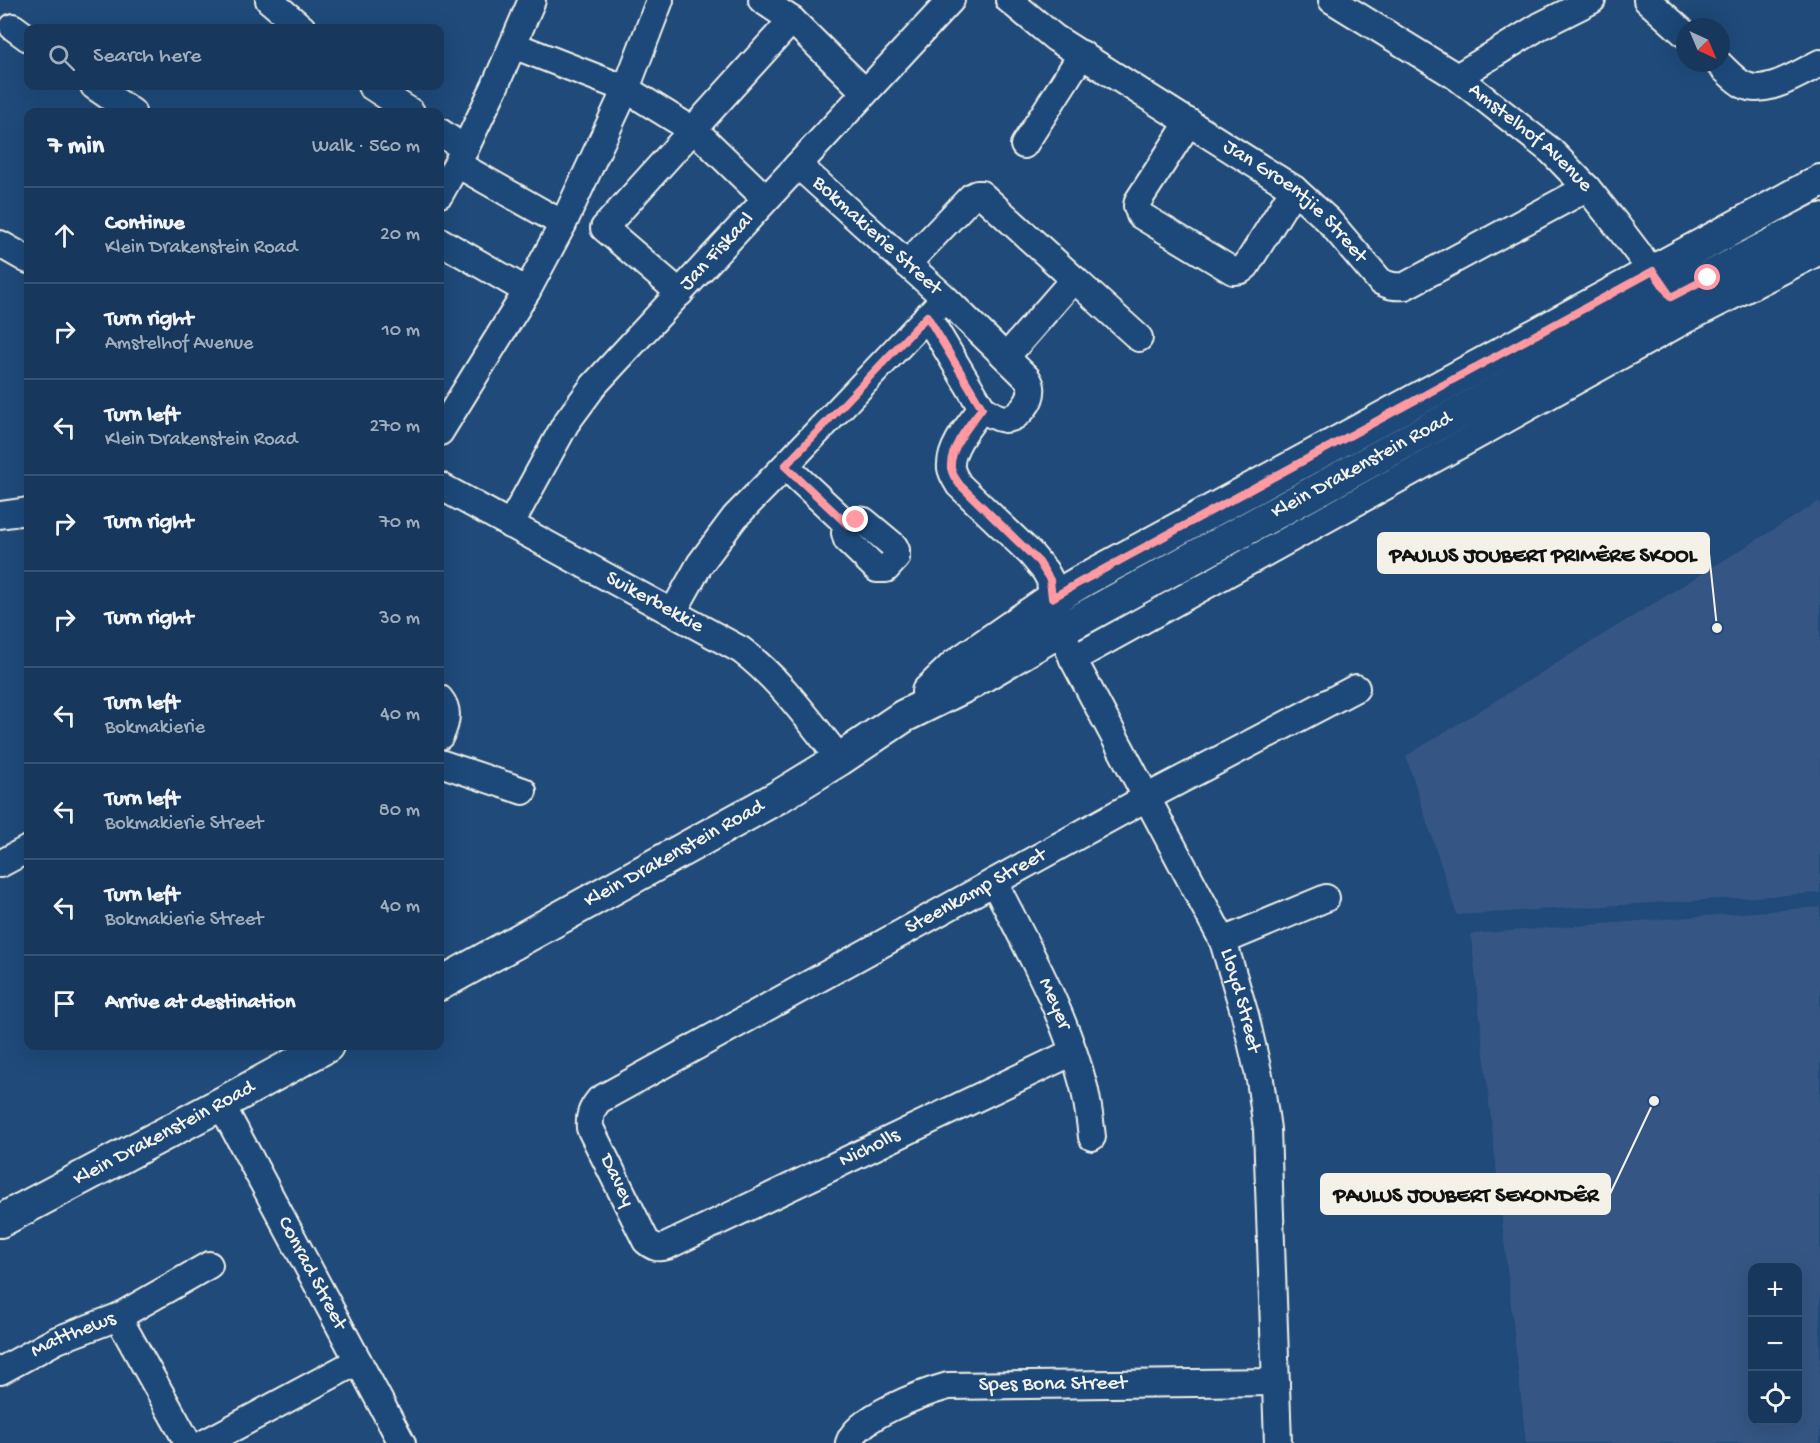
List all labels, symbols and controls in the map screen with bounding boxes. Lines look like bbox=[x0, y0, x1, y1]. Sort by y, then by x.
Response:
north arrow bbox=[1676, 18, 1730, 72]
search box bbox=[24, 24, 444, 90]
icon: search bbox=[45, 41, 78, 74]
text: Search here bbox=[93, 44, 201, 70]
street label: Amstelhof Avenue bbox=[1463, 78, 1598, 199]
text: 7 min bbox=[48, 132, 104, 163]
street label: Jan Groentjie Street bbox=[1218, 135, 1374, 271]
text: Walk · 560 m bbox=[312, 136, 420, 159]
street label: Bokmakierie Street bbox=[806, 170, 948, 303]
street label: Jan Fiskaal bbox=[675, 207, 760, 296]
text: Continue bbox=[105, 211, 185, 237]
icon: ahead bbox=[48, 219, 81, 252]
text: 20 m bbox=[380, 224, 420, 247]
text: Klein Drakenstein Road bbox=[105, 237, 297, 260]
route start bbox=[1694, 264, 1720, 290]
text: Turn right bbox=[105, 307, 193, 333]
icon: right bbox=[48, 315, 81, 348]
text: 10 m bbox=[382, 320, 420, 343]
text: Amstelhof Avenue bbox=[105, 333, 253, 356]
text: Turn left bbox=[105, 403, 179, 429]
street label: Klein Drakenstein Road bbox=[1267, 406, 1458, 525]
icon: left bbox=[48, 411, 81, 444]
text: 270 m bbox=[370, 416, 420, 439]
text: Klein Drakenstein Road bbox=[105, 429, 297, 452]
route end bbox=[842, 506, 868, 532]
icon: right bbox=[48, 507, 81, 540]
text: Turn right bbox=[105, 510, 193, 536]
text: 70 m bbox=[379, 512, 420, 535]
callout: PAULUS JOUBERT PRIMÊRE SKOOL bbox=[1378, 533, 1709, 573]
text: PAULUS JOUBERT PRIMÊRE SKOOL bbox=[1389, 544, 1698, 570]
street label: Suikerbekkie bbox=[601, 566, 709, 640]
icon: right bbox=[48, 603, 81, 636]
text: Turn right bbox=[105, 606, 193, 632]
text: 30 m bbox=[379, 608, 420, 631]
text: Turn left bbox=[105, 691, 179, 717]
icon: left bbox=[48, 699, 81, 732]
text: 40 m bbox=[380, 704, 420, 727]
text: Bokmakierie bbox=[105, 717, 205, 740]
text: Turn left bbox=[105, 787, 179, 813]
street label: Klein Drakenstein Road bbox=[580, 794, 770, 914]
icon: left bbox=[48, 795, 81, 828]
text: 80 m bbox=[379, 800, 420, 823]
text: Bokmakierie Street bbox=[105, 813, 263, 836]
street label: Steenkamp Street bbox=[901, 842, 1053, 941]
text: Turn left bbox=[105, 883, 179, 909]
icon: left bbox=[48, 891, 81, 924]
text: 40 m bbox=[380, 896, 420, 919]
text: Bokmakierie Street bbox=[105, 909, 263, 932]
street label: Lloyd Street bbox=[1213, 946, 1266, 1057]
street label: Meyer bbox=[1032, 974, 1077, 1035]
icon: arrive bbox=[48, 987, 81, 1020]
text: Arrive at destination bbox=[105, 990, 295, 1016]
street label: Klein Drakenstein Road bbox=[69, 1074, 261, 1192]
street label: Nicholls bbox=[836, 1123, 906, 1174]
street label: Davey bbox=[592, 1149, 639, 1212]
callout: PAULUS JOUBERT SEKONDÊR bbox=[1321, 1174, 1610, 1214]
text: PAULUS JOUBERT SEKONDÊR bbox=[1333, 1184, 1600, 1210]
street label: Conrad Street bbox=[271, 1212, 353, 1336]
map controls bbox=[1748, 1263, 1802, 1425]
button: + bbox=[1748, 1263, 1802, 1317]
street label: Matthews bbox=[27, 1306, 121, 1364]
button: − bbox=[1748, 1317, 1802, 1371]
street label: Spes Bona Street bbox=[979, 1371, 1129, 1398]
button: locate bbox=[1748, 1371, 1802, 1425]

